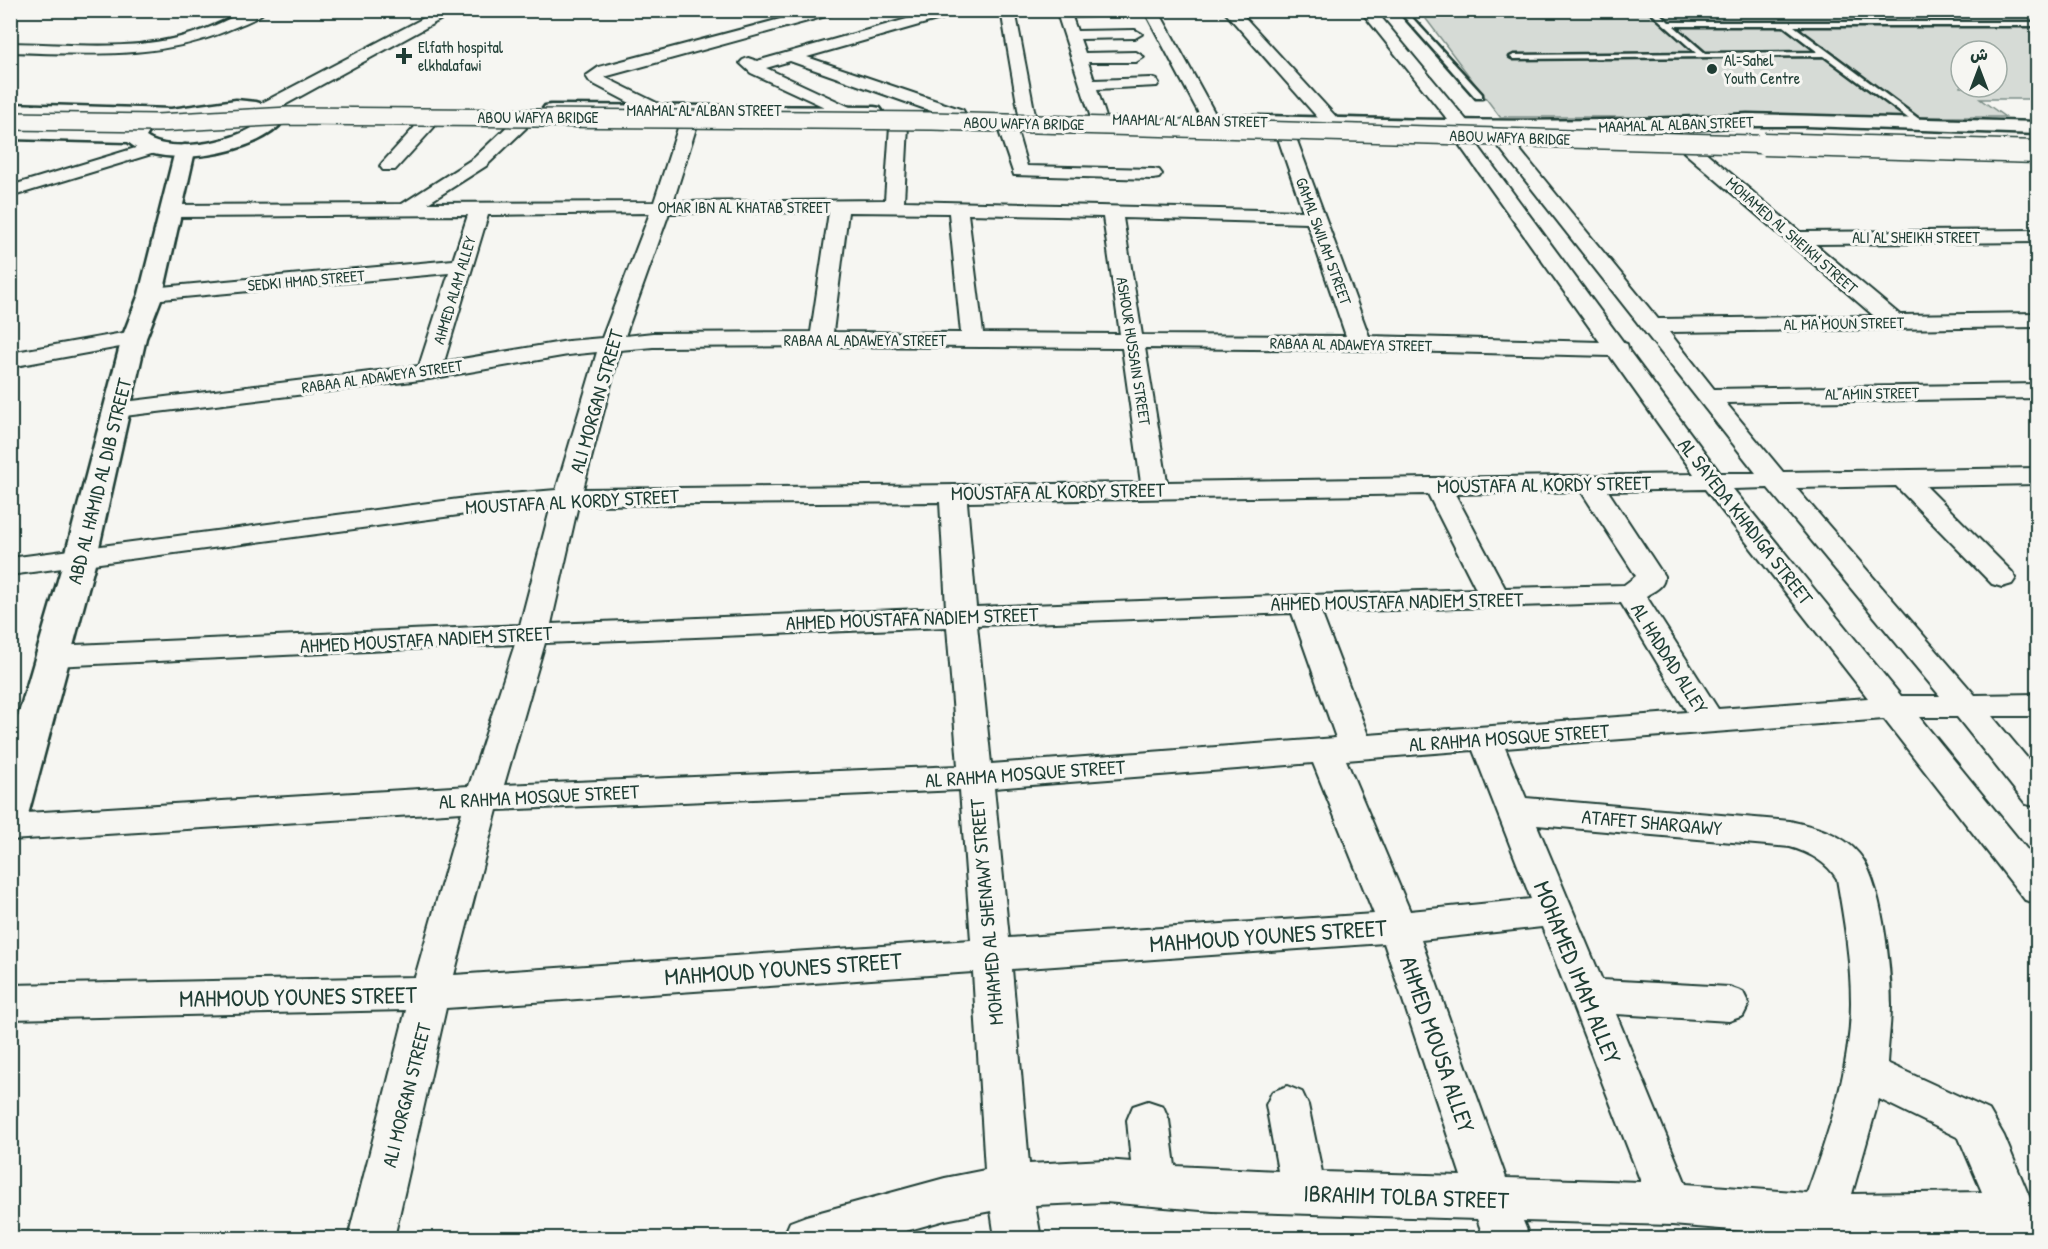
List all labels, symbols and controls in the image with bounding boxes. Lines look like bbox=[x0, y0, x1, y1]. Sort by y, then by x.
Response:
place label: Elfath hospital elkhalafawi bbox=[418, 36, 504, 76]
north arrow bbox=[1949, 39, 2009, 99]
text: ش bbox=[1970, 43, 1988, 65]
marker: Elfath hospital elkhalafawi bbox=[395, 47, 413, 65]
place label: Al-Sahel Youth Centre bbox=[1724, 49, 1801, 89]
marker: Al-Sahel Youth Centre bbox=[1705, 62, 1719, 76]
street label: MAAMAL AL ALBAN STREET bbox=[626, 99, 782, 121]
street label: ABOU WAFYA BRIDGE bbox=[477, 106, 599, 128]
street label: MAAMAL AL ALBAN STREET bbox=[1112, 108, 1268, 132]
street label: MAAMAL AL ALBAN STREET bbox=[1598, 110, 1754, 138]
street label: ABOU WAFYA BRIDGE bbox=[963, 111, 1085, 135]
street label: ABOU WAFYA BRIDGE bbox=[1449, 124, 1571, 150]
street label: MOHAMED AL SHEIKH STREET bbox=[1721, 172, 1863, 299]
street label: GAMAL SWILAM STREET bbox=[1291, 174, 1357, 308]
street label: OMAR IBN AL KHATAB STREET bbox=[657, 196, 831, 218]
street label: ALI AL SHEIKH STREET bbox=[1852, 226, 1980, 248]
street label: AHMED ALAM ALLEY bbox=[427, 233, 481, 347]
street label: SEDKI HMAD STREET bbox=[246, 264, 366, 296]
street label: ASHOUR HUSSAIN STREET bbox=[1111, 275, 1157, 427]
street label: AL MA'MOUN STREET bbox=[1784, 311, 1905, 335]
street label: ALI MORGAN STREET bbox=[563, 326, 630, 476]
street label: RABAA AL ADAWEYA STREET bbox=[784, 329, 947, 351]
street label: RABAA AL ADAWEYA STREET bbox=[1270, 332, 1433, 356]
street label: RABAA AL ADAWEYA STREET bbox=[300, 354, 464, 398]
street label: ABD AL HAMID AL DIB STREET bbox=[60, 375, 138, 587]
street label: AL AMIN STREET bbox=[1825, 381, 1920, 405]
street label: AL SAYEDA KHADIGA STREET bbox=[1672, 432, 1820, 610]
street label: MOUSTAFA AL KORDY STREET bbox=[1437, 469, 1652, 499]
street label: MOUSTAFA AL KORDY STREET bbox=[951, 476, 1166, 506]
street label: MOUSTAFA AL KORDY STREET bbox=[464, 482, 680, 520]
street label: AHMED MOUSTAFA NADIEM STREET bbox=[1270, 585, 1524, 617]
street label: AL HADDAD ALLEY bbox=[1625, 597, 1715, 719]
street label: AHMED MOUSTAFA NADIEM STREET bbox=[785, 600, 1039, 636]
street label: AHMED MOUSTAFA NADIEM STREET bbox=[299, 619, 554, 659]
street label: AL RAHMA MOSQUE STREET bbox=[1408, 716, 1611, 757]
street label: AL RAHMA MOSQUE STREET bbox=[924, 752, 1127, 793]
street label: AL RAHMA MOSQUE STREET bbox=[438, 777, 641, 815]
street label: MOHAMED AL SHENAWY STREET bbox=[963, 797, 1009, 1026]
street label: ATAFET SHARQAWY bbox=[1581, 802, 1723, 842]
street label: MOHAMED IMAM ALLEY bbox=[1527, 876, 1629, 1069]
street label: MAHMOUD YOUNES STREET bbox=[1148, 911, 1388, 959]
street label: MAHMOUD YOUNES STREET bbox=[663, 944, 903, 992]
street label: AHMED MOUSA ALLEY bbox=[1393, 952, 1483, 1137]
street label: MAHMOUD YOUNES STREET bbox=[179, 978, 418, 1014]
street label: ALI MORGAN STREET bbox=[375, 1019, 437, 1170]
street label: IBRAHIM TOLBA STREET bbox=[1303, 1176, 1510, 1216]

